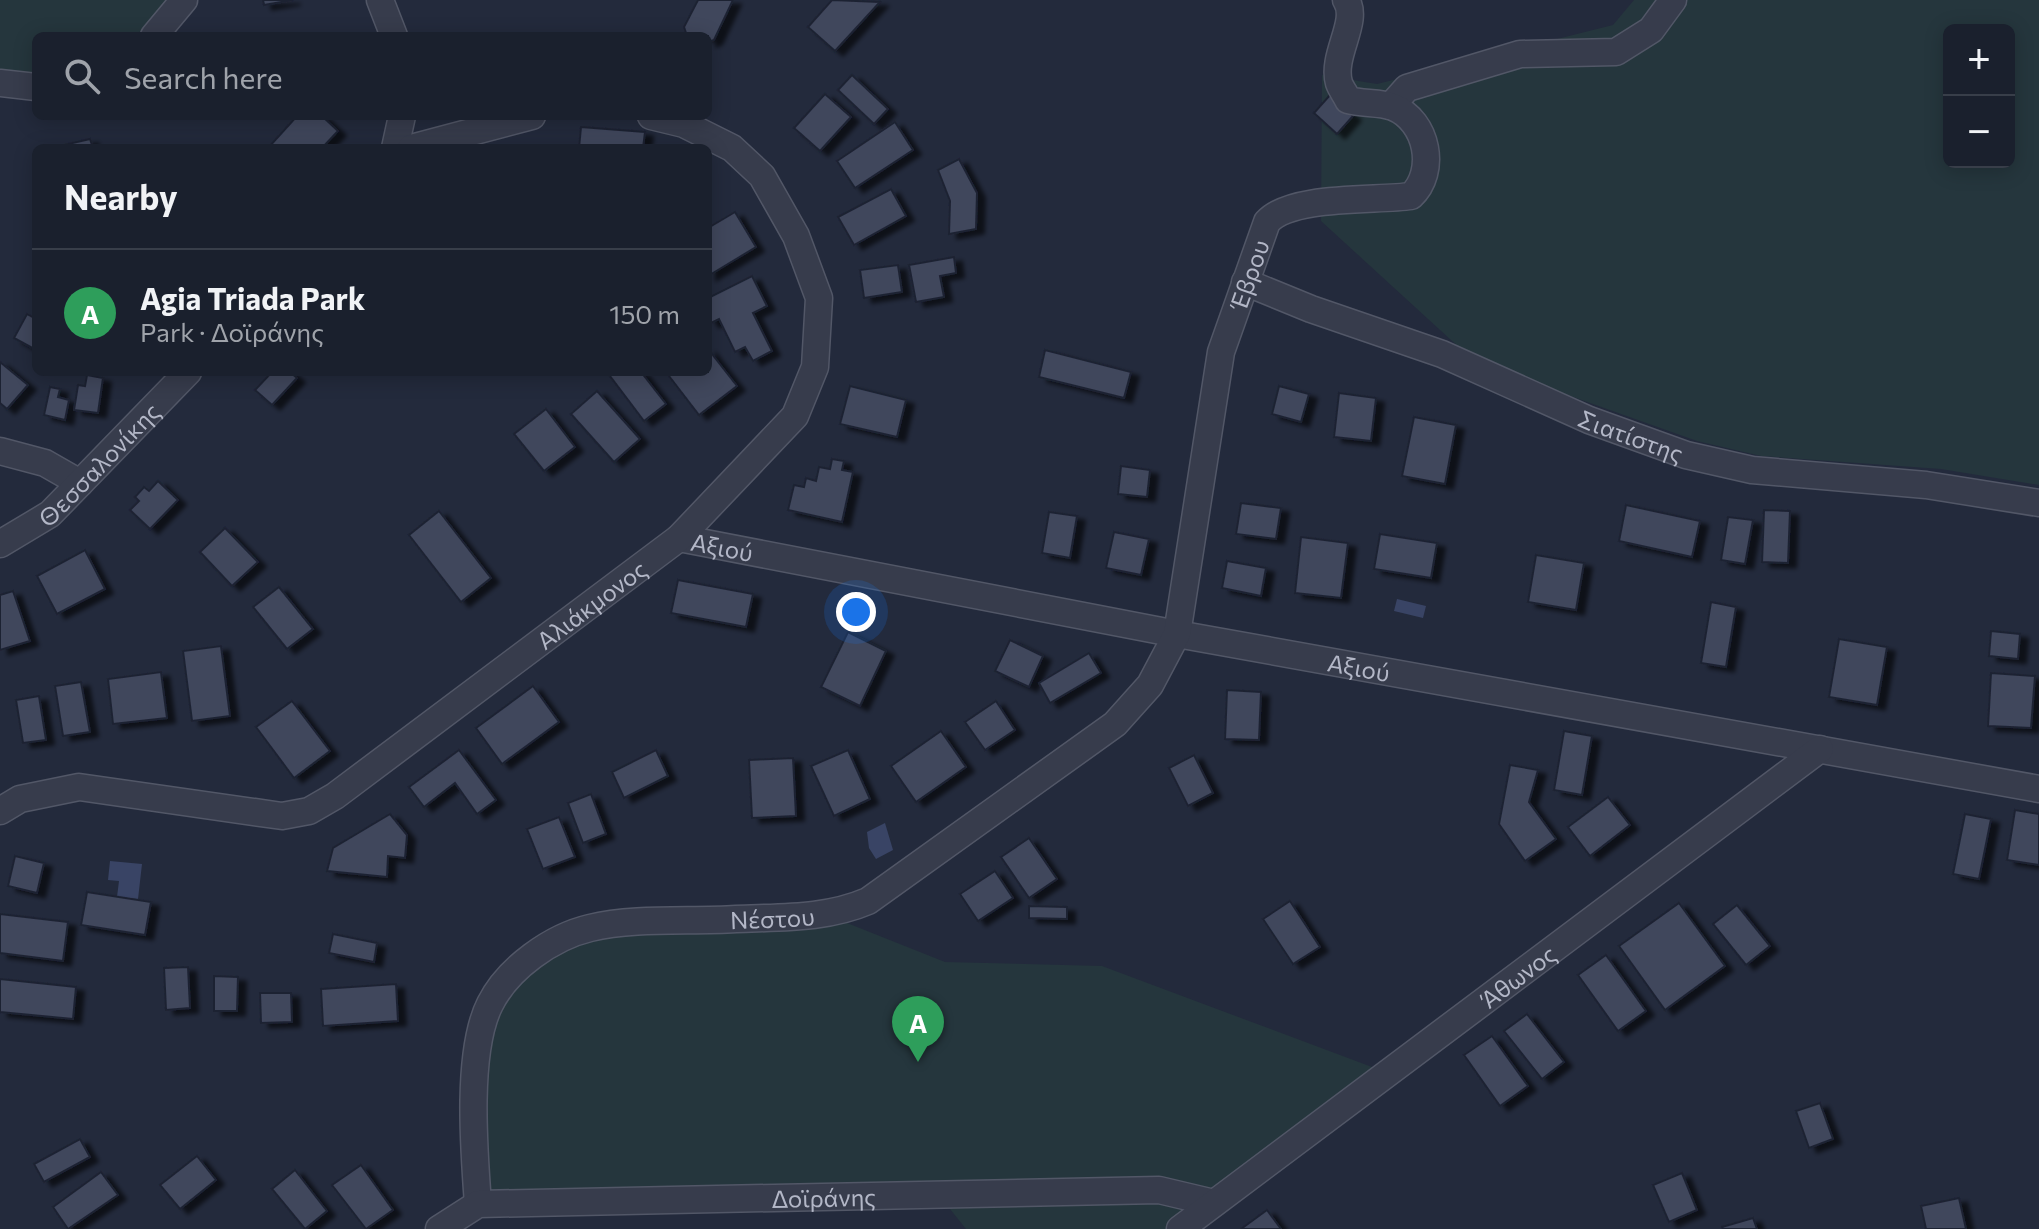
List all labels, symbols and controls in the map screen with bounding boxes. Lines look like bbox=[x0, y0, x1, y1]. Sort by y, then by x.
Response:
map controls bbox=[1943, 24, 2015, 168]
button: + bbox=[1943, 24, 2015, 96]
search box bbox=[32, 32, 712, 120]
icon: search bbox=[60, 54, 104, 98]
text: Search here bbox=[124, 58, 283, 95]
button: − bbox=[1943, 96, 2015, 168]
text: Nearby bbox=[64, 175, 178, 217]
street label: Έβρου bbox=[1222, 235, 1274, 315]
text: Agia Triada Park bbox=[140, 279, 365, 316]
text: A bbox=[81, 298, 99, 329]
text: 150 m bbox=[609, 298, 680, 329]
text: Park · Δοϊράνης bbox=[140, 316, 324, 347]
street label: Θεσσαλονίκης bbox=[33, 396, 165, 532]
street label: Σιατίστης bbox=[1575, 403, 1687, 467]
street label: Αξιού bbox=[689, 526, 756, 567]
street label: Αλιάκμονος bbox=[530, 553, 652, 655]
your location bbox=[836, 592, 876, 632]
street label: Αξιού bbox=[1325, 647, 1392, 687]
street label: Νέστου bbox=[729, 900, 816, 934]
street label: Άθωνος bbox=[1474, 938, 1561, 1014]
pin: A bbox=[892, 996, 944, 1062]
street label: Δοϊράνης bbox=[771, 1181, 876, 1212]

